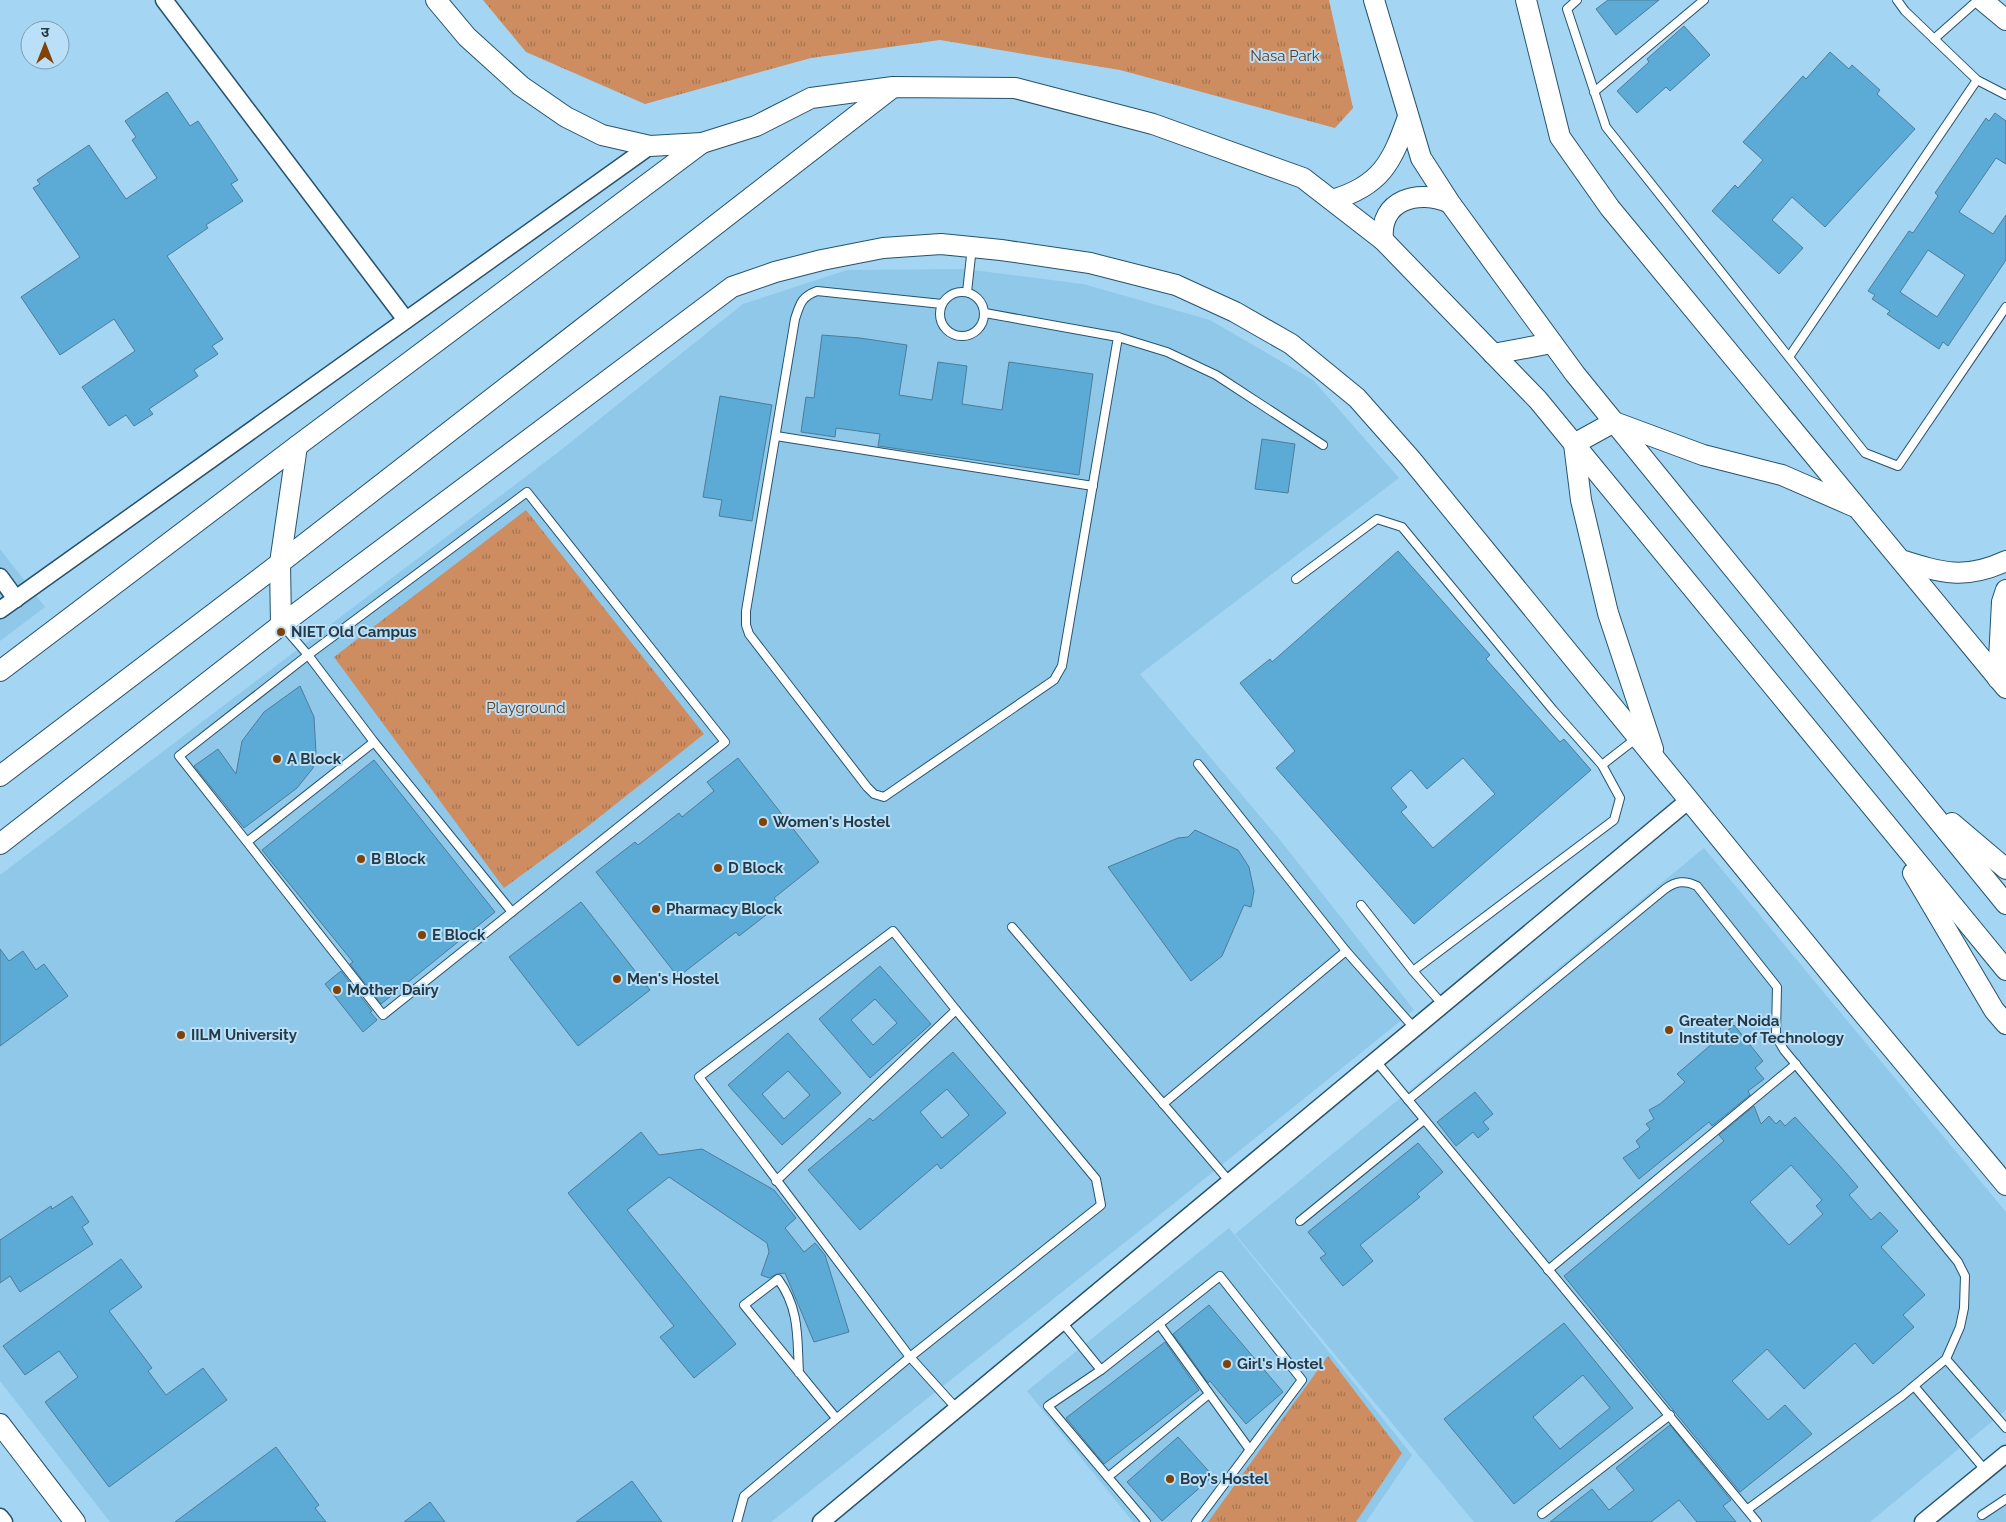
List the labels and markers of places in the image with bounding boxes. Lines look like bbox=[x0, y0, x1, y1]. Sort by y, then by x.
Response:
place label: NIET Old Campus bbox=[291, 623, 417, 641]
marker: NIET Old Campus bbox=[275, 626, 287, 638]
place label: A Block bbox=[287, 750, 342, 768]
marker: A Block bbox=[271, 753, 283, 765]
place label: Women's Hostel bbox=[773, 813, 890, 831]
marker: Women's Hostel bbox=[757, 816, 769, 828]
place label: B Block bbox=[371, 850, 426, 868]
marker: B Block bbox=[355, 853, 367, 865]
place label: D Block bbox=[728, 859, 784, 877]
marker: D Block bbox=[712, 862, 724, 874]
place label: Pharmacy Block bbox=[666, 900, 783, 918]
marker: Pharmacy Block bbox=[650, 903, 662, 915]
place label: E Block bbox=[432, 926, 486, 944]
marker: E Block bbox=[416, 929, 428, 941]
place label: Men's Hostel bbox=[627, 970, 719, 988]
marker: Men's Hostel bbox=[611, 973, 623, 985]
place label: Mother Dairy bbox=[347, 981, 440, 999]
marker: Mother Dairy bbox=[331, 984, 343, 996]
place label: Greater Noida Institute of Technology bbox=[1679, 1012, 1845, 1047]
marker: Greater Noida Institute of Technology bbox=[1663, 1024, 1675, 1036]
place label: IILM University bbox=[191, 1026, 298, 1044]
marker: IILM University bbox=[175, 1029, 187, 1041]
place label: Girl's Hostel bbox=[1237, 1355, 1324, 1373]
marker: Girl's Hostel bbox=[1221, 1358, 1233, 1370]
place label: Boy's Hostel bbox=[1180, 1470, 1269, 1488]
marker: Boy's Hostel bbox=[1164, 1473, 1176, 1485]

